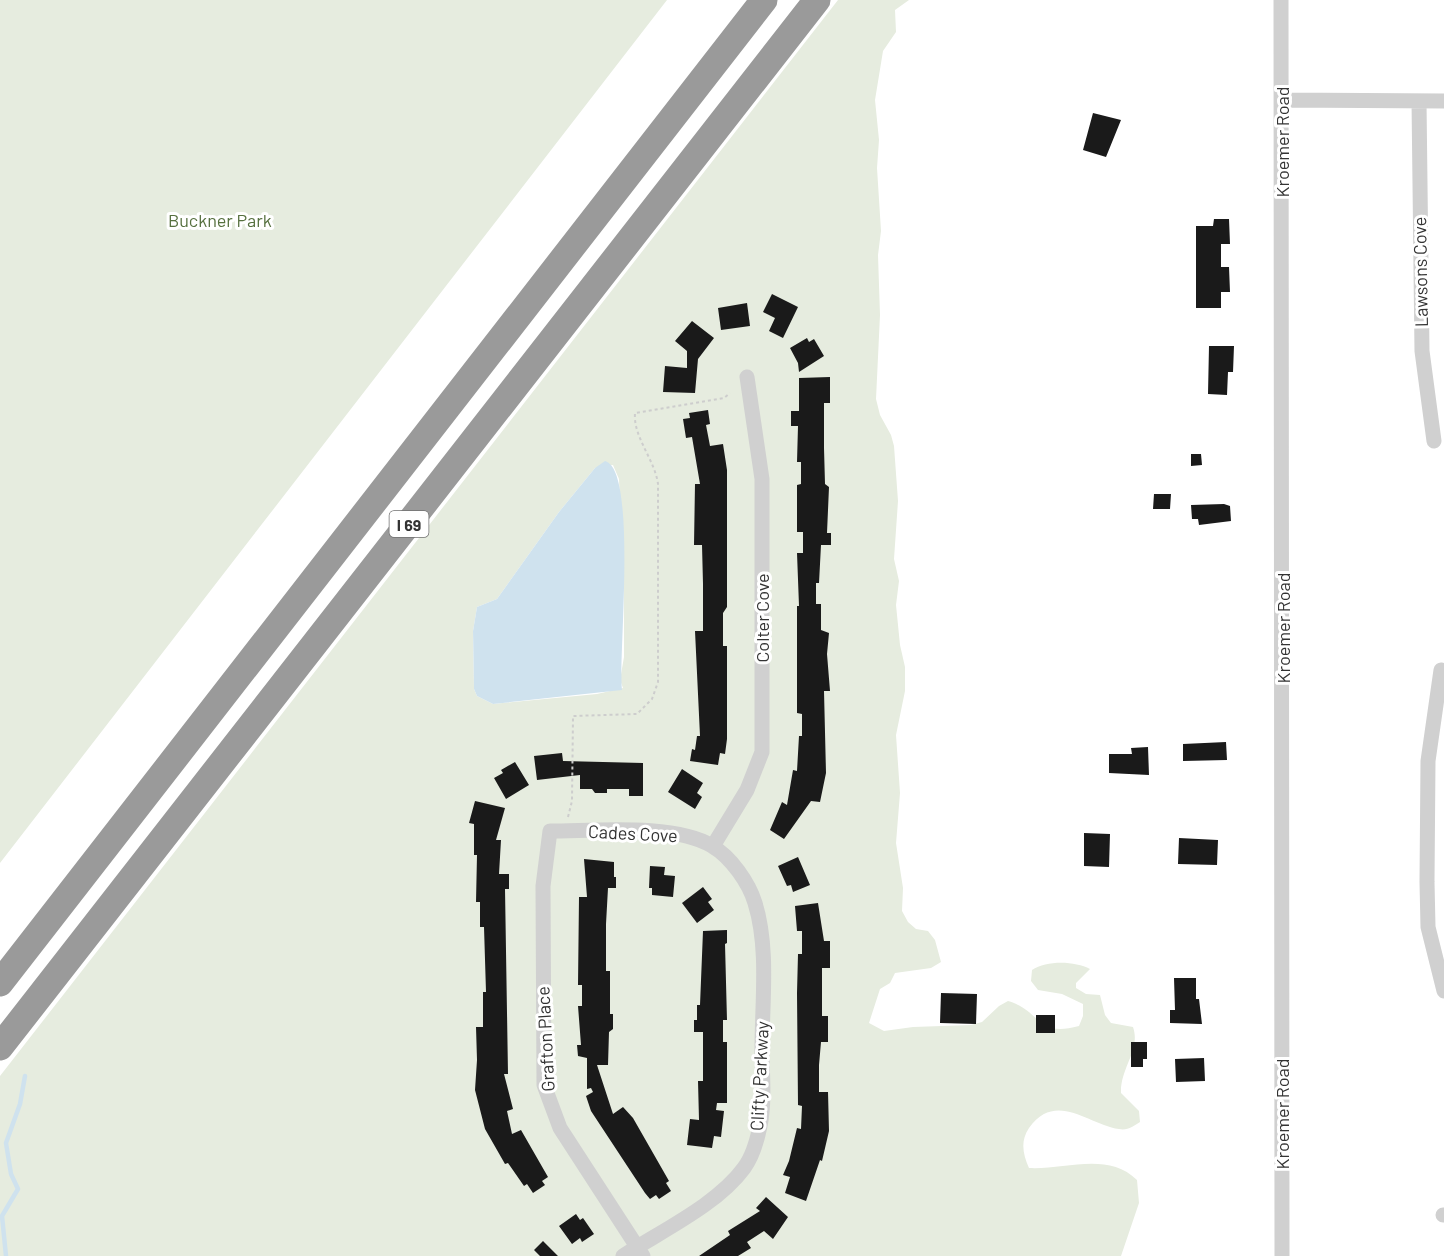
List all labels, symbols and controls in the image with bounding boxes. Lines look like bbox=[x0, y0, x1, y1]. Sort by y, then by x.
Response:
street label: Kroemer Road bbox=[1271, 86, 1293, 198]
park label: Buckner Park bbox=[168, 209, 272, 231]
street label: Lawsons Cove bbox=[1408, 217, 1432, 327]
road number: I 69 bbox=[390, 511, 428, 537]
street label: Kroemer Road bbox=[1272, 572, 1294, 684]
street label: Colter Cove bbox=[751, 573, 773, 663]
street label: Cades Cove bbox=[588, 820, 678, 846]
street label: Grafton Place bbox=[531, 986, 559, 1092]
street label: Clifty Parkway bbox=[745, 1020, 773, 1132]
street label: Kroemer Road bbox=[1271, 1058, 1293, 1170]

